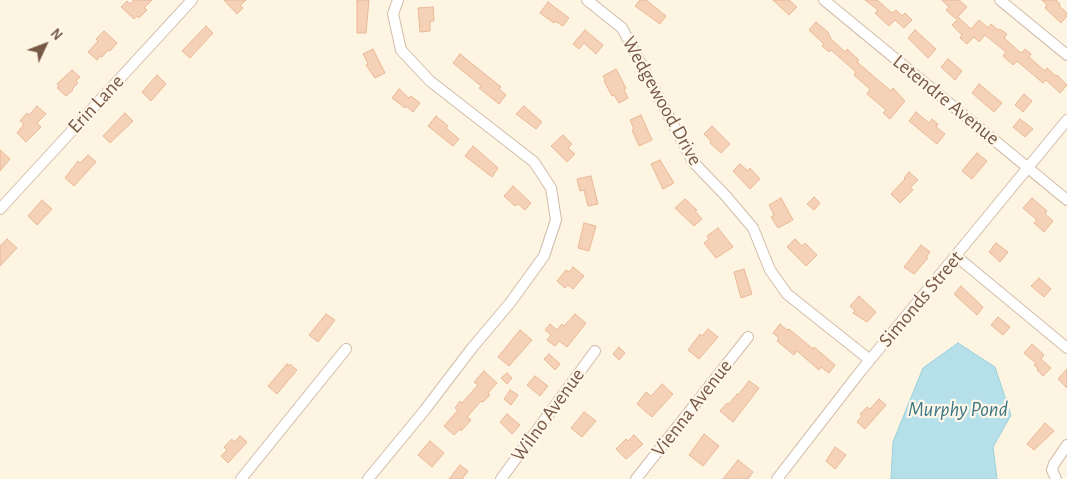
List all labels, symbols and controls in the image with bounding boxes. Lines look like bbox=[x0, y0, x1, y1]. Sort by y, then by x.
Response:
north arrow bbox=[20, 20, 70, 70]
text: N bbox=[48, 26, 64, 43]
street label: Wedgewood Drive bbox=[617, 32, 707, 170]
street label: Letendre Avenue bbox=[888, 50, 1004, 150]
street label: Erin Lane bbox=[63, 70, 129, 138]
street label: Simonds Street bbox=[874, 246, 968, 352]
street label: Vienna Avenue bbox=[647, 355, 737, 461]
street label: Wilno Avenue bbox=[506, 364, 590, 466]
water label: Murphy Pond bbox=[908, 397, 1008, 423]

